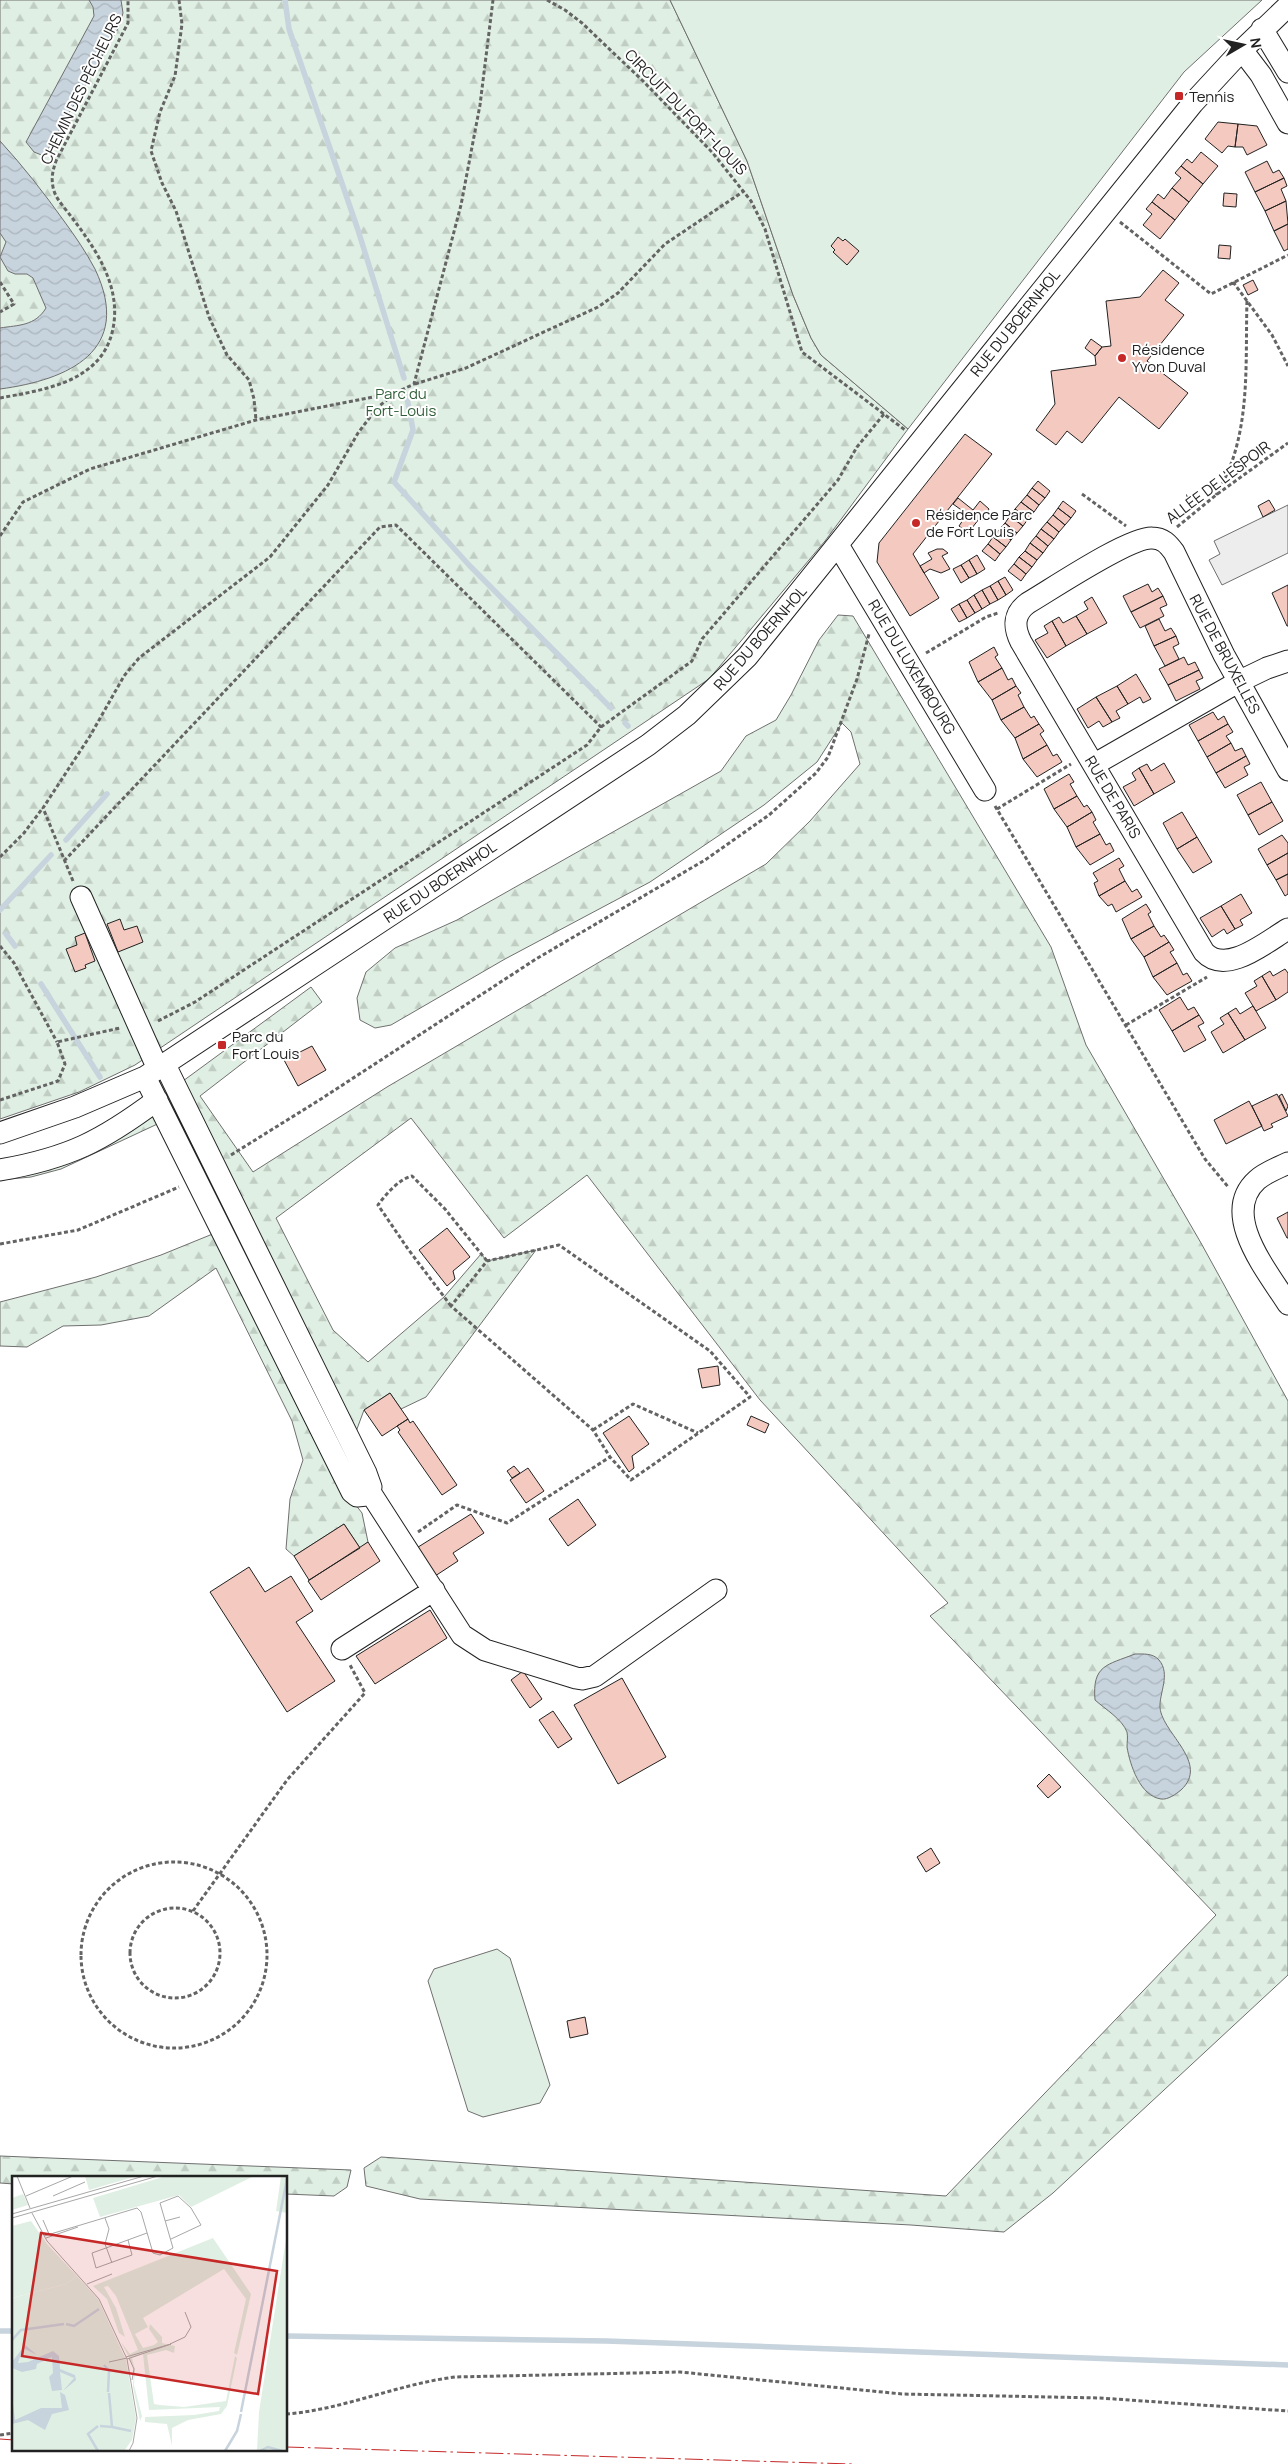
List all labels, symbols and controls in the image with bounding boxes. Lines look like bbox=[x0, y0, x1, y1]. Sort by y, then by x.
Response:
street label: CHEMIN DES PÊCHEURS bbox=[35, 10, 127, 168]
north arrow bbox=[1218, 20, 1268, 70]
text: N bbox=[1246, 36, 1267, 49]
street label: CIRCUIT DU FORT-LOUIS bbox=[620, 44, 752, 180]
place label: Tennis bbox=[1189, 86, 1235, 107]
marker: Tennis bbox=[1173, 90, 1185, 102]
street label: RUE DU BOERNHOL bbox=[965, 265, 1065, 381]
place label: Résidence Yvon Duval bbox=[1132, 339, 1206, 377]
marker: Résidence Yvon Duval bbox=[1116, 352, 1128, 364]
park label: Parc du Fort-Louis bbox=[366, 383, 436, 421]
street label: ALLÉE DE L'ESPOIR bbox=[1161, 436, 1275, 528]
place label: Résidence Parc de Fort Louis bbox=[926, 504, 1032, 542]
marker: Résidence Parc de Fort Louis bbox=[910, 517, 922, 529]
street label: RUE DU BOERNHOL bbox=[709, 581, 812, 695]
street label: RUE DE BRUXELLES bbox=[1185, 590, 1265, 718]
street label: RUE DU LUXEMBOURG bbox=[863, 596, 961, 739]
street label: RUE DE PARIS bbox=[1080, 752, 1146, 842]
street label: RUE DU BOERNHOL bbox=[379, 836, 501, 928]
place label: Parc du Fort Louis bbox=[232, 1026, 300, 1064]
marker: Parc du Fort Louis bbox=[216, 1039, 228, 1051]
inset map bbox=[12, 2176, 288, 2452]

